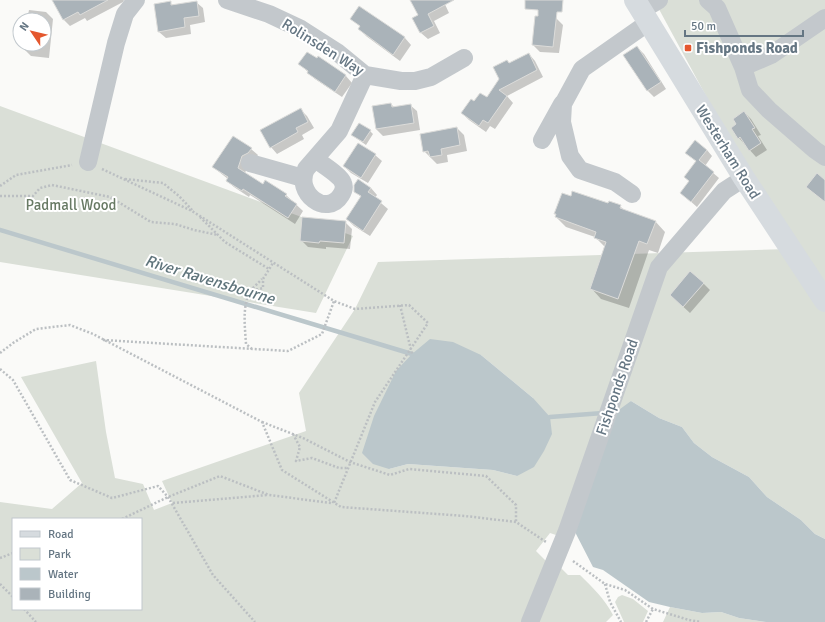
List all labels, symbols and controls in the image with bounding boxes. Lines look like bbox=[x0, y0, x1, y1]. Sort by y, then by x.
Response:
north arrow bbox=[12, 12, 52, 52]
scale bar bbox=[685, 12, 803, 38]
street label: Rolinsden Way bbox=[279, 15, 367, 79]
text: 50 m bbox=[691, 19, 716, 34]
text: N bbox=[17, 20, 32, 33]
place label: Fishponds Road bbox=[696, 39, 798, 57]
marker: Fishponds Road bbox=[683, 43, 693, 53]
street label: Westerham Road bbox=[692, 102, 764, 202]
park label: Padmall Wood bbox=[26, 196, 116, 214]
water label: River Ravensbourne bbox=[142, 251, 278, 309]
street label: Fishponds Road bbox=[592, 337, 642, 437]
legend bbox=[12, 518, 142, 610]
text: Road bbox=[48, 527, 74, 542]
text: Park bbox=[48, 547, 71, 562]
text: Water bbox=[48, 567, 79, 582]
text: Building bbox=[48, 587, 91, 602]

